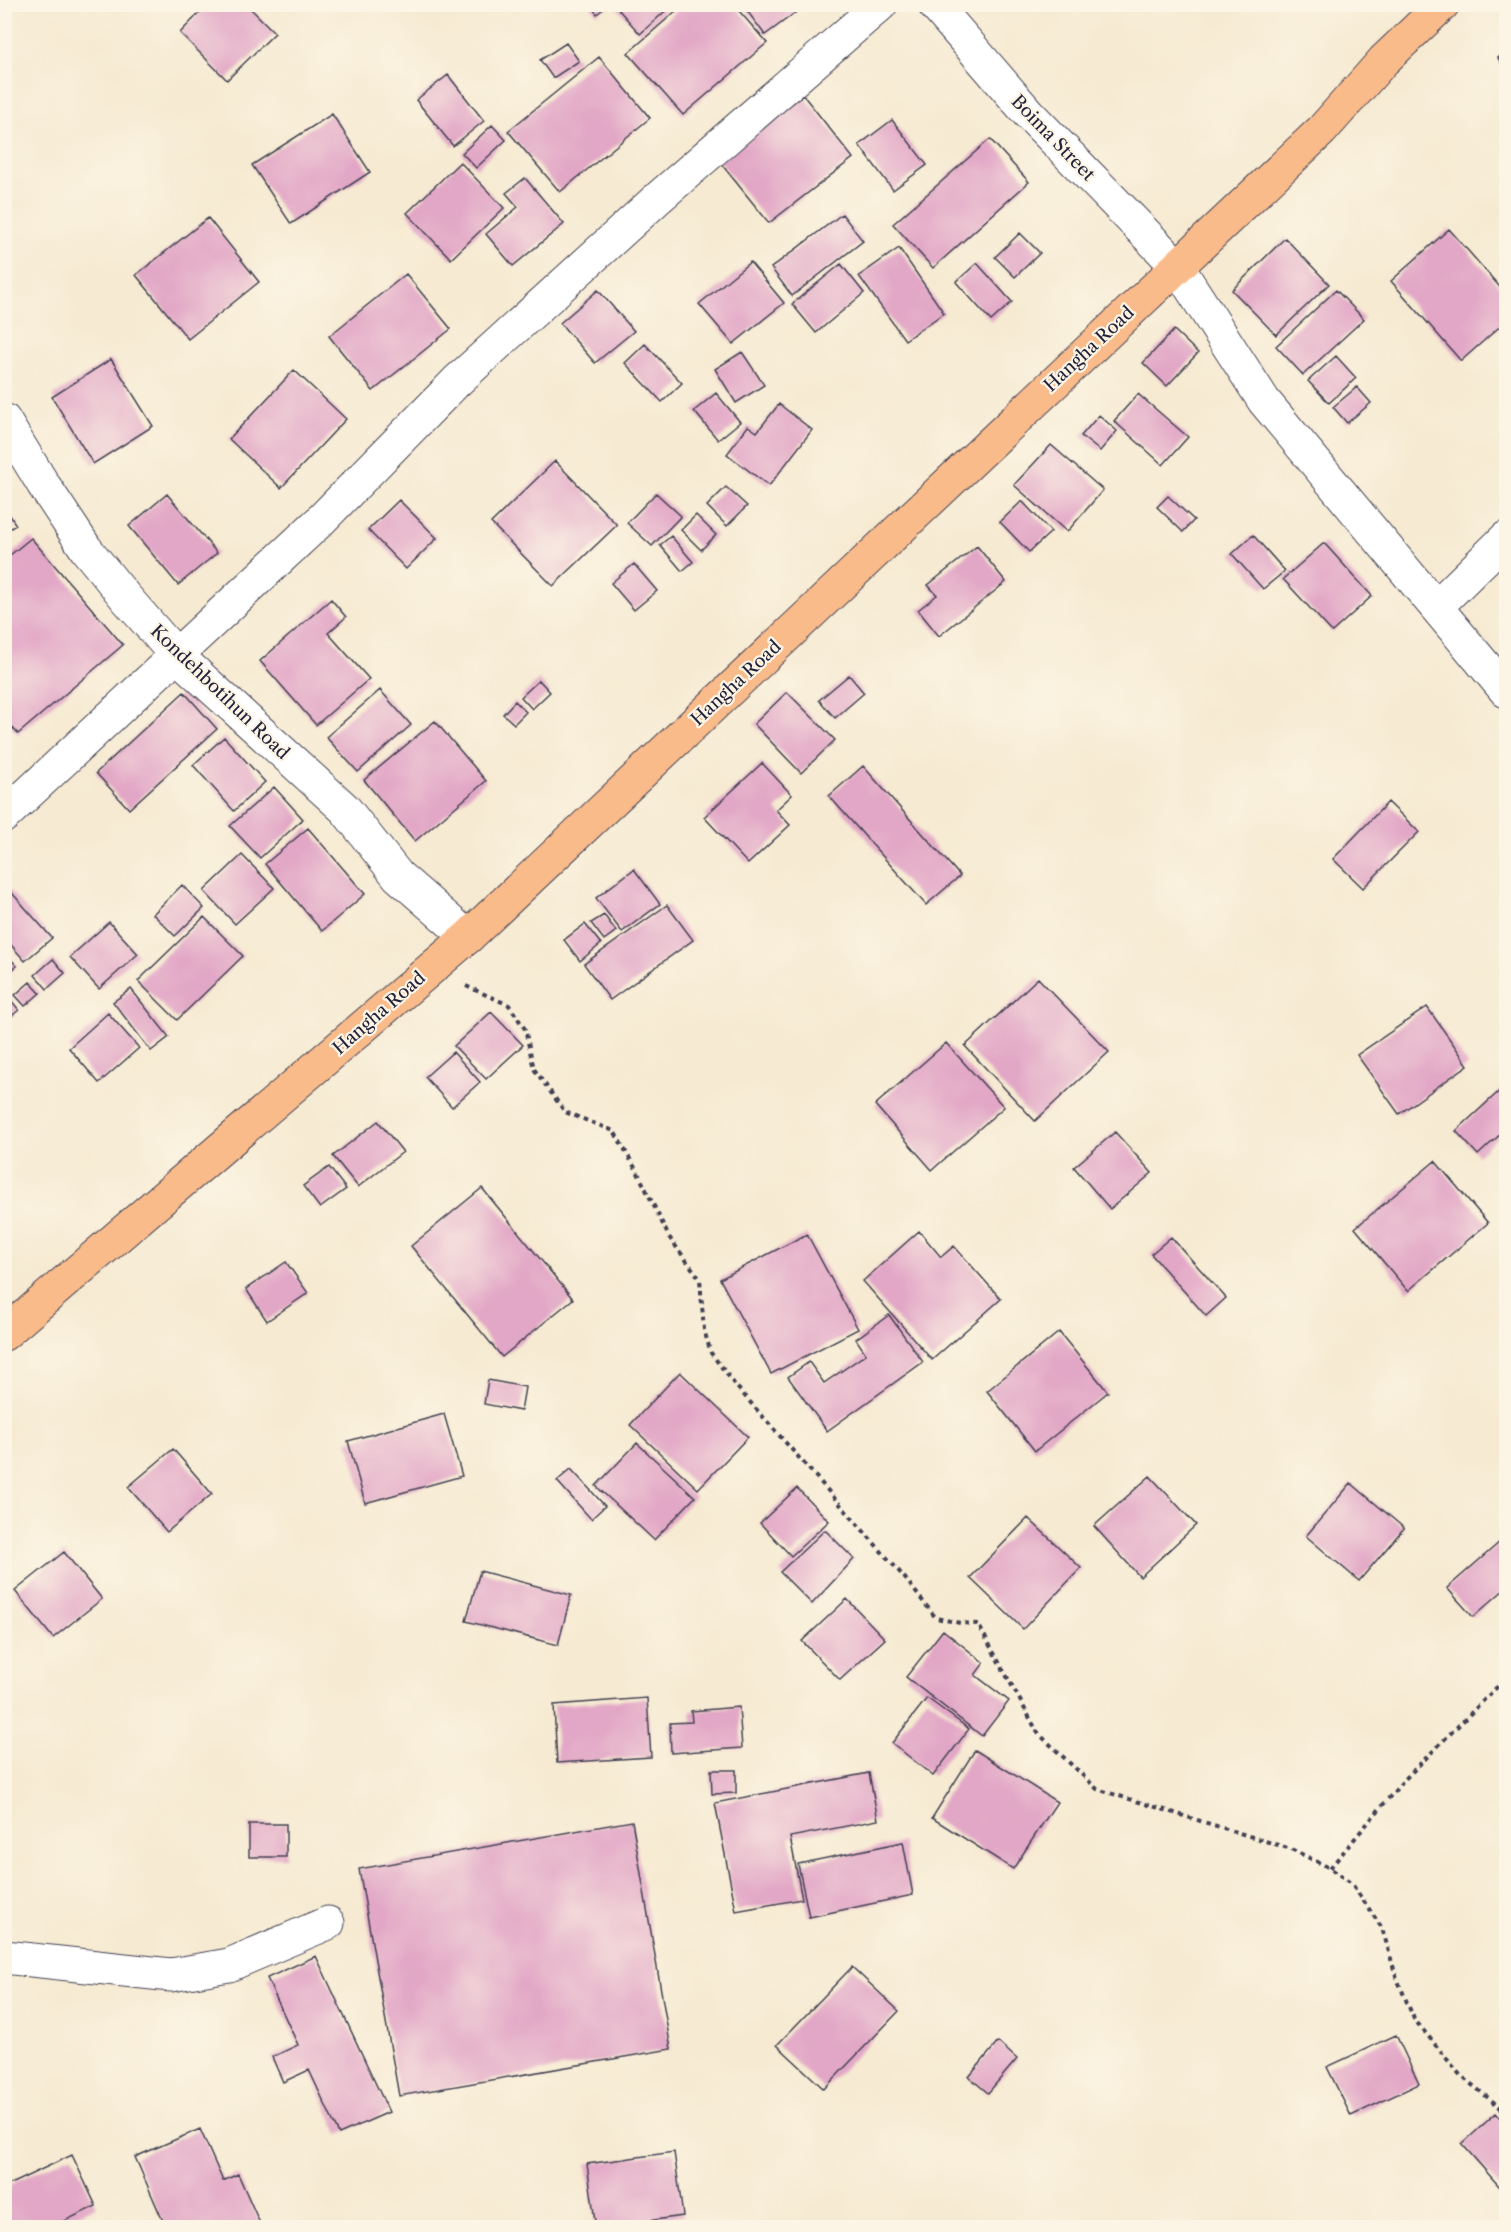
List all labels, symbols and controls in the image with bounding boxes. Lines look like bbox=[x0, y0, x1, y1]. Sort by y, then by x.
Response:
street label: Boima Street bbox=[1007, 90, 1100, 186]
street label: Hangha Road bbox=[1039, 302, 1139, 396]
street label: Kondehbotihun Road bbox=[146, 620, 294, 764]
street label: Hangha Road bbox=[686, 636, 786, 730]
street label: Hangha Road bbox=[328, 967, 430, 1059]

